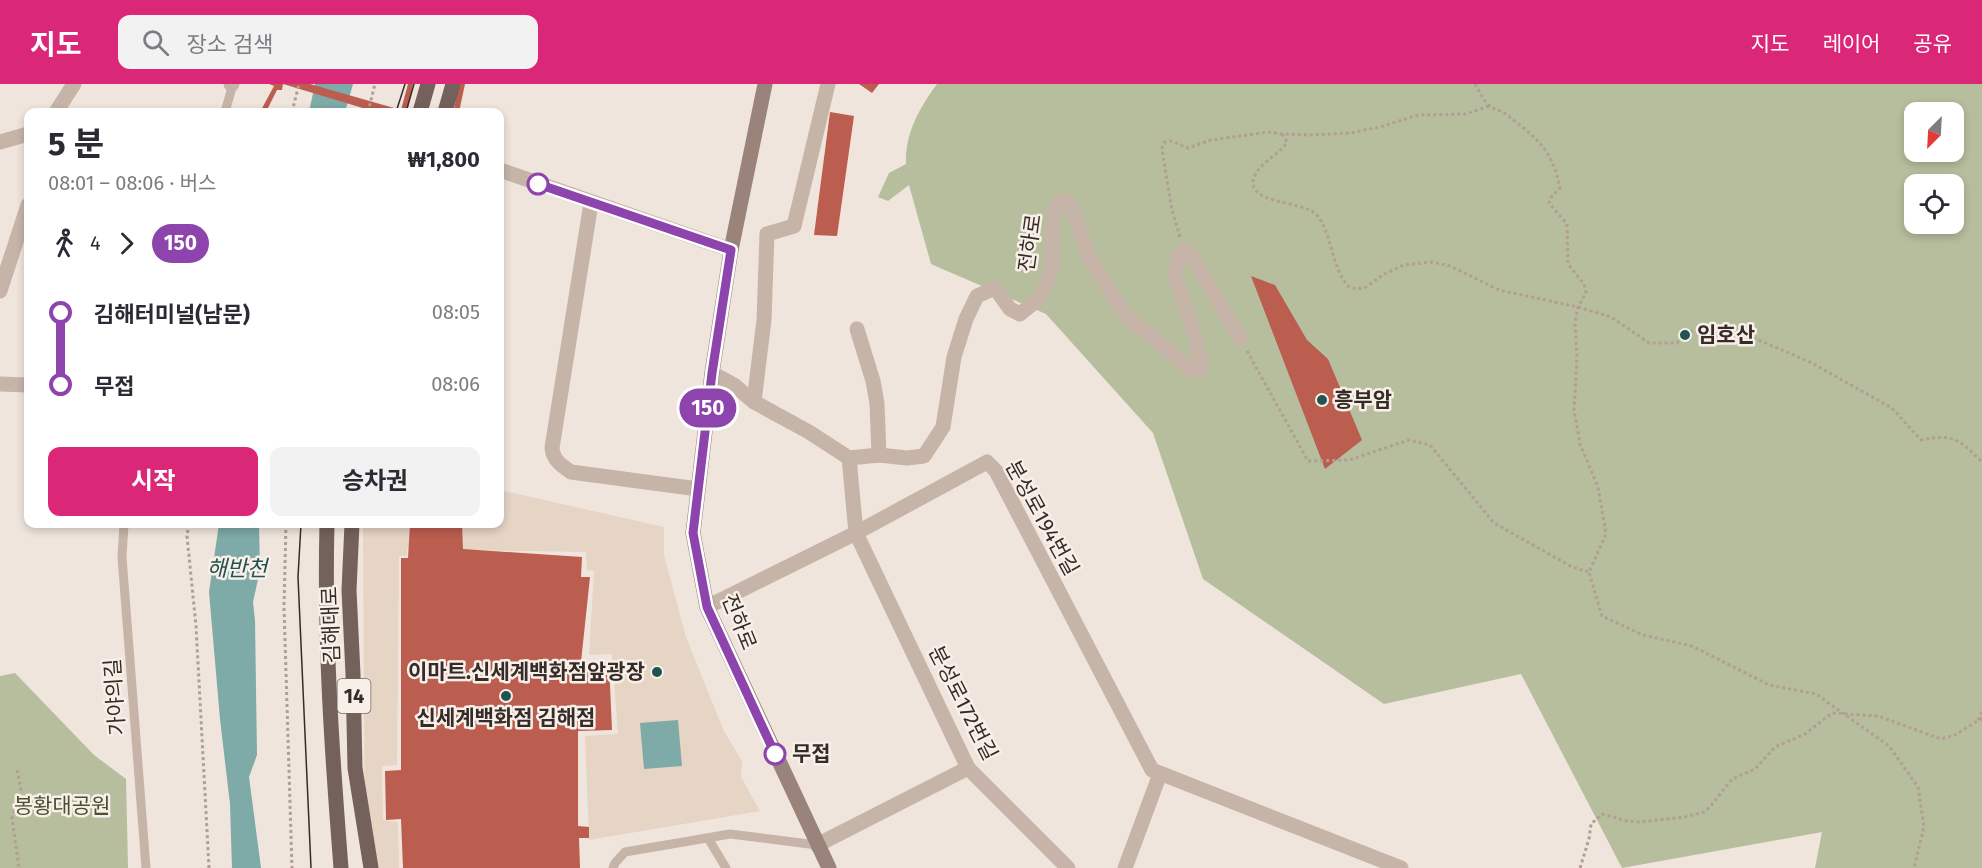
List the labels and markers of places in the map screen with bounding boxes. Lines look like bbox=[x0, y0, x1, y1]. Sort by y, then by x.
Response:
unlabelled marker bbox=[527, 173, 549, 195]
place label: 임호산 bbox=[1697, 322, 1755, 348]
marker: 임호산 bbox=[1678, 328, 1692, 342]
place label: 흥부암 bbox=[1334, 387, 1392, 413]
marker: 흥부암 bbox=[1315, 393, 1329, 407]
place label: 이마트.신세계백화점앞광장 bbox=[408, 659, 645, 685]
marker: 이마트.신세계백화점앞광장 bbox=[650, 665, 664, 679]
marker: 신세계백화점 김해점 bbox=[499, 689, 513, 703]
place label: 신세계백화점 김해점 bbox=[417, 705, 595, 731]
place label: 무접 bbox=[792, 741, 831, 767]
marker: 무접 bbox=[764, 743, 786, 765]

